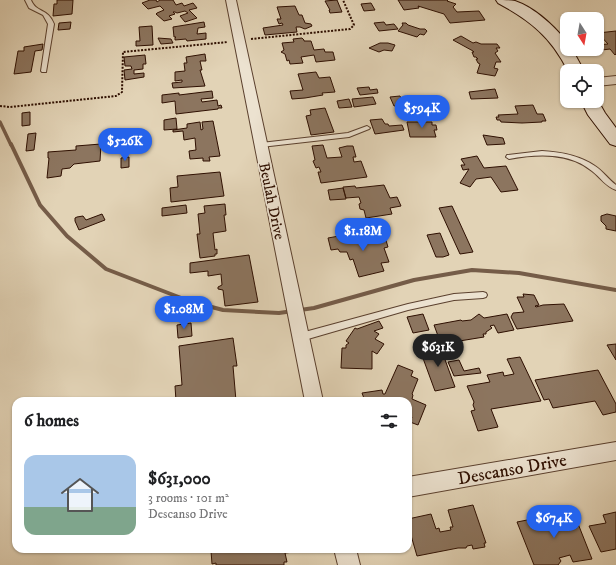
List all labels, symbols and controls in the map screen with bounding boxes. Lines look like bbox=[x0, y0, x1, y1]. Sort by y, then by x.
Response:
north arrow bbox=[560, 12, 604, 56]
map controls bbox=[560, 12, 604, 108]
button: locate bbox=[560, 64, 604, 108]
pin: $594K bbox=[394, 95, 450, 129]
text: $594K bbox=[404, 100, 440, 116]
pin: $526K bbox=[97, 128, 153, 162]
text: $526K bbox=[107, 133, 143, 149]
street label: Beulah Drive bbox=[254, 161, 289, 241]
pin: $1.18M bbox=[330, 218, 396, 252]
text: $1.18M bbox=[344, 223, 382, 239]
pin: $1.08M bbox=[151, 296, 217, 330]
text: $1.08M bbox=[164, 301, 204, 317]
pin: $631K bbox=[410, 334, 466, 368]
text: $631K bbox=[422, 339, 454, 355]
text: 6 homes bbox=[24, 410, 79, 432]
icon: filters bbox=[378, 410, 400, 432]
street label: Descanso Drive bbox=[456, 450, 568, 490]
text: $631,000 bbox=[148, 468, 211, 490]
icon: home bbox=[56, 471, 104, 519]
text: 3 rooms · 101 m² bbox=[148, 490, 229, 506]
pin: $674K bbox=[526, 505, 582, 539]
text: Descanso Drive bbox=[148, 506, 228, 522]
text: $674K bbox=[535, 510, 573, 526]

